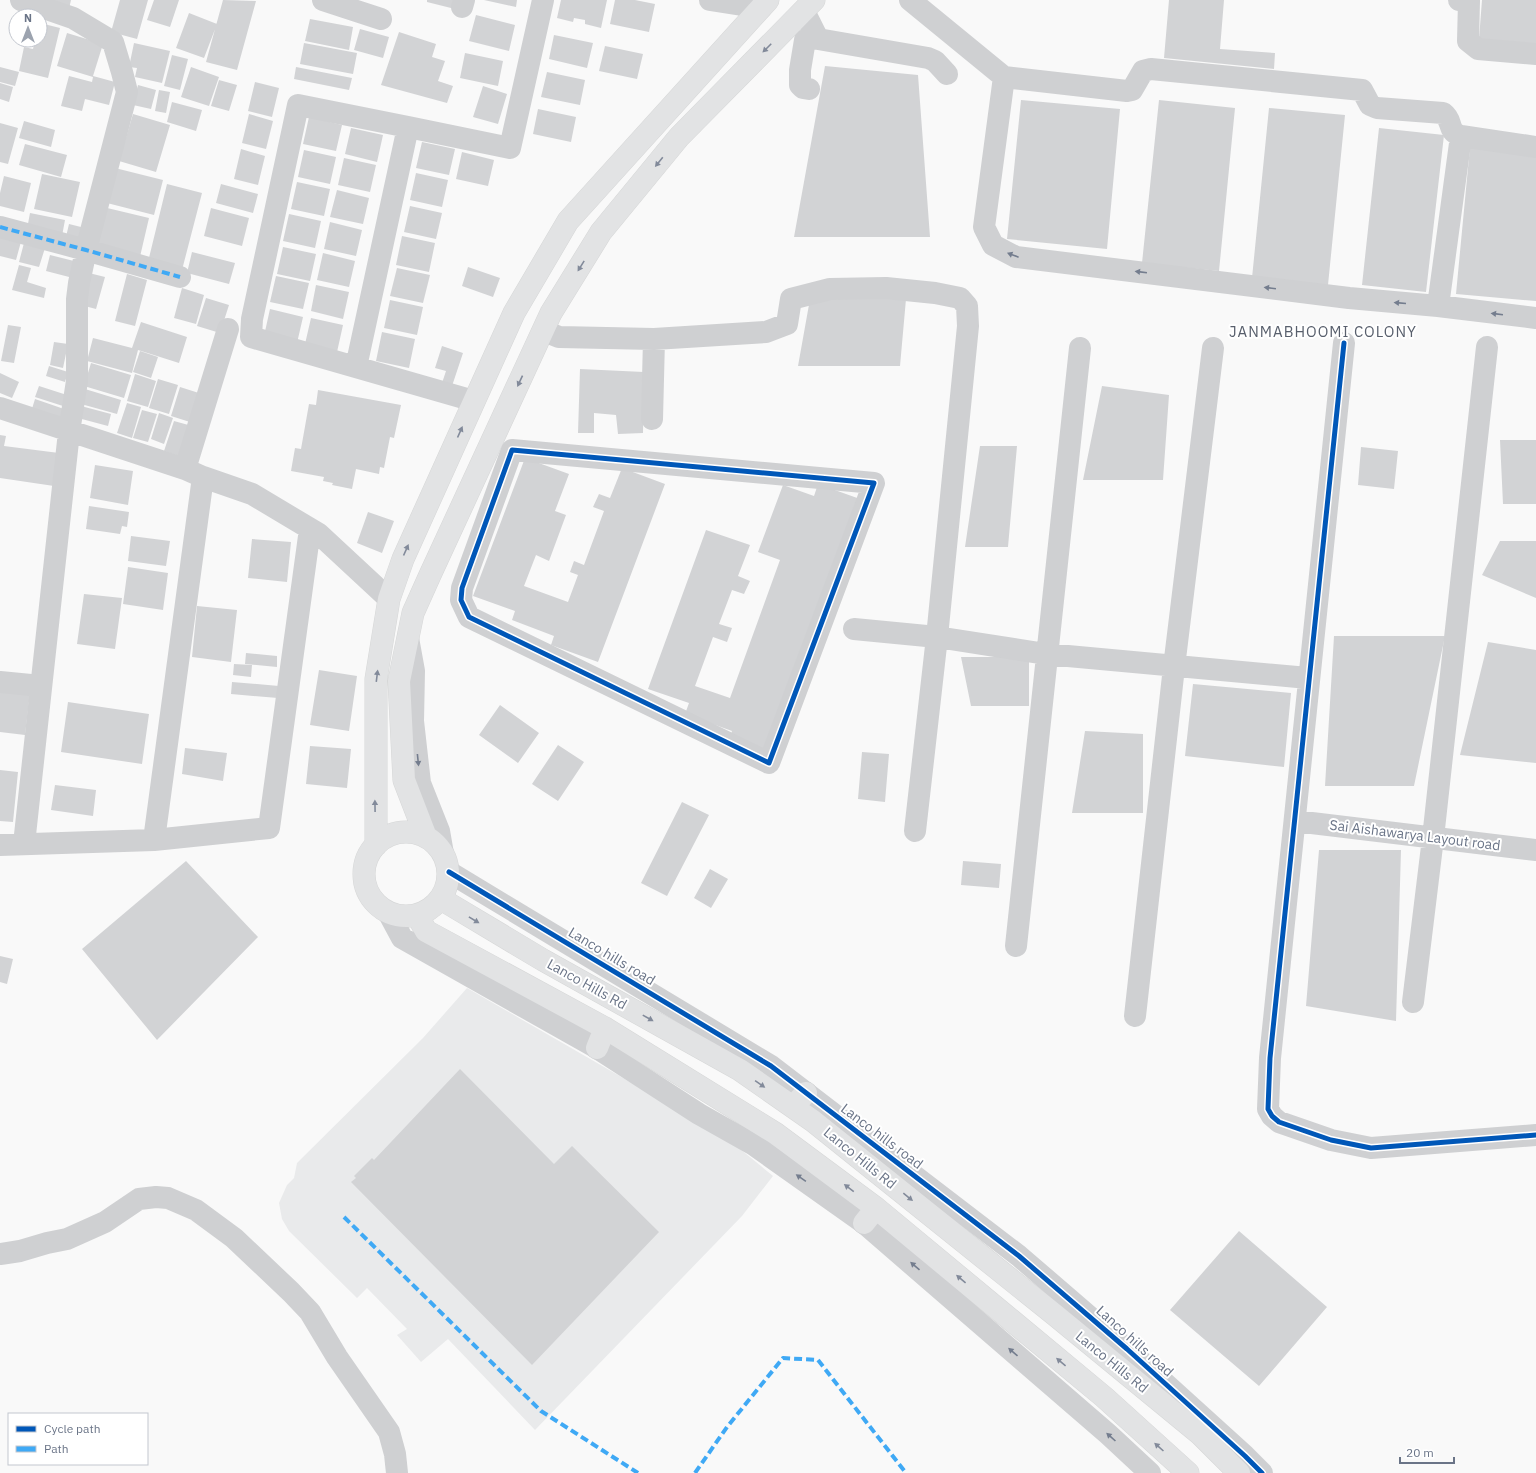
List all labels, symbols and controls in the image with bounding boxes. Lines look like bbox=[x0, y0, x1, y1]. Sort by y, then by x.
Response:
north arrow bbox=[8, 8, 48, 48]
text: N bbox=[24, 11, 32, 25]
one-way arrow bbox=[763, 43, 772, 53]
one-way arrow bbox=[654, 157, 663, 168]
one-way arrow bbox=[1006, 251, 1018, 257]
one-way arrow bbox=[577, 260, 584, 272]
one-way arrow bbox=[1135, 269, 1147, 276]
one-way arrow bbox=[1264, 285, 1277, 291]
one-way arrow bbox=[1394, 299, 1406, 306]
one-way arrow bbox=[1491, 310, 1503, 317]
district label: JANMABHOOMI COLONY bbox=[1229, 322, 1417, 341]
one-way arrow bbox=[517, 375, 523, 386]
one-way arrow bbox=[457, 426, 463, 437]
one-way arrow bbox=[403, 545, 409, 556]
one-way arrow bbox=[373, 670, 380, 682]
one-way arrow bbox=[415, 754, 421, 766]
one-way arrow bbox=[372, 799, 378, 812]
street label: Sai Aishawarya Layout road bbox=[1329, 816, 1501, 854]
one-way arrow bbox=[468, 916, 480, 923]
street label: Lanco hills road bbox=[565, 923, 659, 989]
street label: Lanco Hills Rd bbox=[544, 955, 630, 1013]
one-way arrow bbox=[642, 1015, 654, 1022]
one-way arrow bbox=[755, 1080, 765, 1088]
street label: Lanco hills road bbox=[837, 1099, 927, 1173]
street label: Lanco Hills Rd bbox=[820, 1123, 900, 1193]
one-way arrow bbox=[796, 1174, 806, 1182]
one-way arrow bbox=[843, 1184, 854, 1192]
one-way arrow bbox=[902, 1192, 913, 1201]
one-way arrow bbox=[909, 1262, 920, 1271]
one-way arrow bbox=[955, 1274, 966, 1283]
street label: Lanco hills road bbox=[1093, 1301, 1177, 1381]
street label: Lanco Hills Rd bbox=[1072, 1327, 1152, 1397]
one-way arrow bbox=[1008, 1347, 1018, 1356]
one-way arrow bbox=[1055, 1357, 1066, 1366]
legend bbox=[8, 1413, 148, 1465]
text: Cycle path bbox=[44, 1421, 101, 1436]
one-way arrow bbox=[1106, 1432, 1116, 1442]
scale bar bbox=[1400, 1439, 1454, 1465]
text: Path bbox=[44, 1441, 69, 1456]
one-way arrow bbox=[1154, 1442, 1164, 1452]
text: 20 m bbox=[1406, 1445, 1434, 1460]

